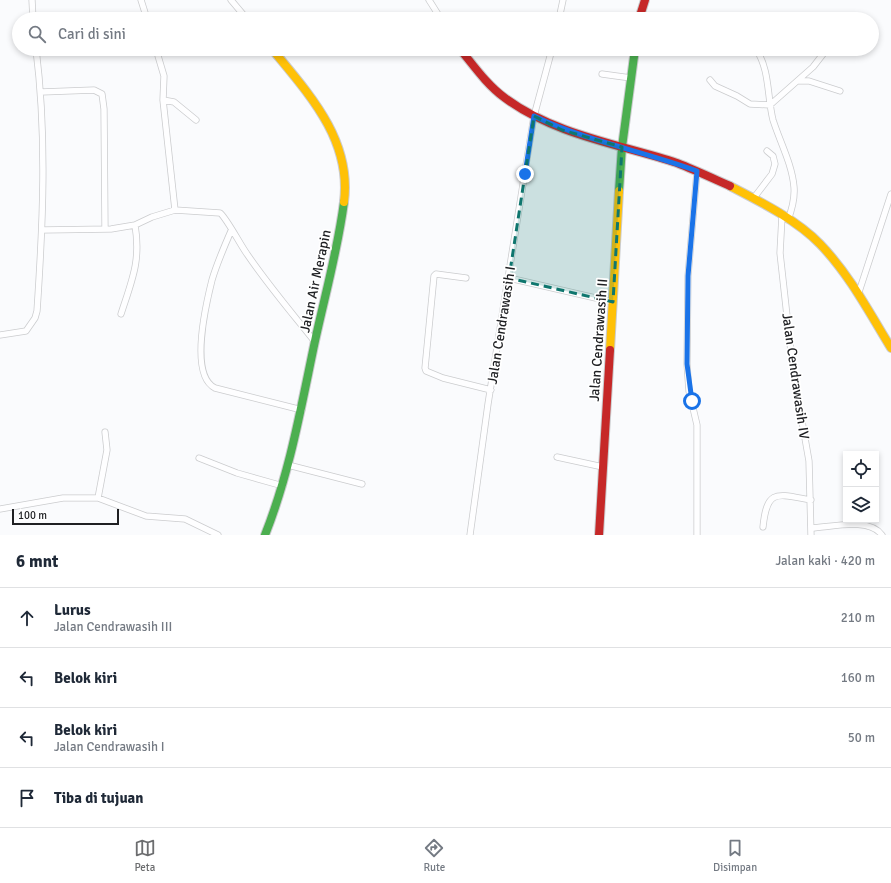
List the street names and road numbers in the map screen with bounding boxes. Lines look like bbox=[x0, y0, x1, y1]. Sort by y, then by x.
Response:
street label: Jalan Air Merapin bbox=[296, 228, 335, 334]
street label: Jalan Cendrawasih I bbox=[484, 265, 519, 385]
street label: Jalan Cendrawasih II bbox=[586, 278, 611, 402]
street label: Jalan Cendrawasih IV bbox=[778, 312, 813, 440]

